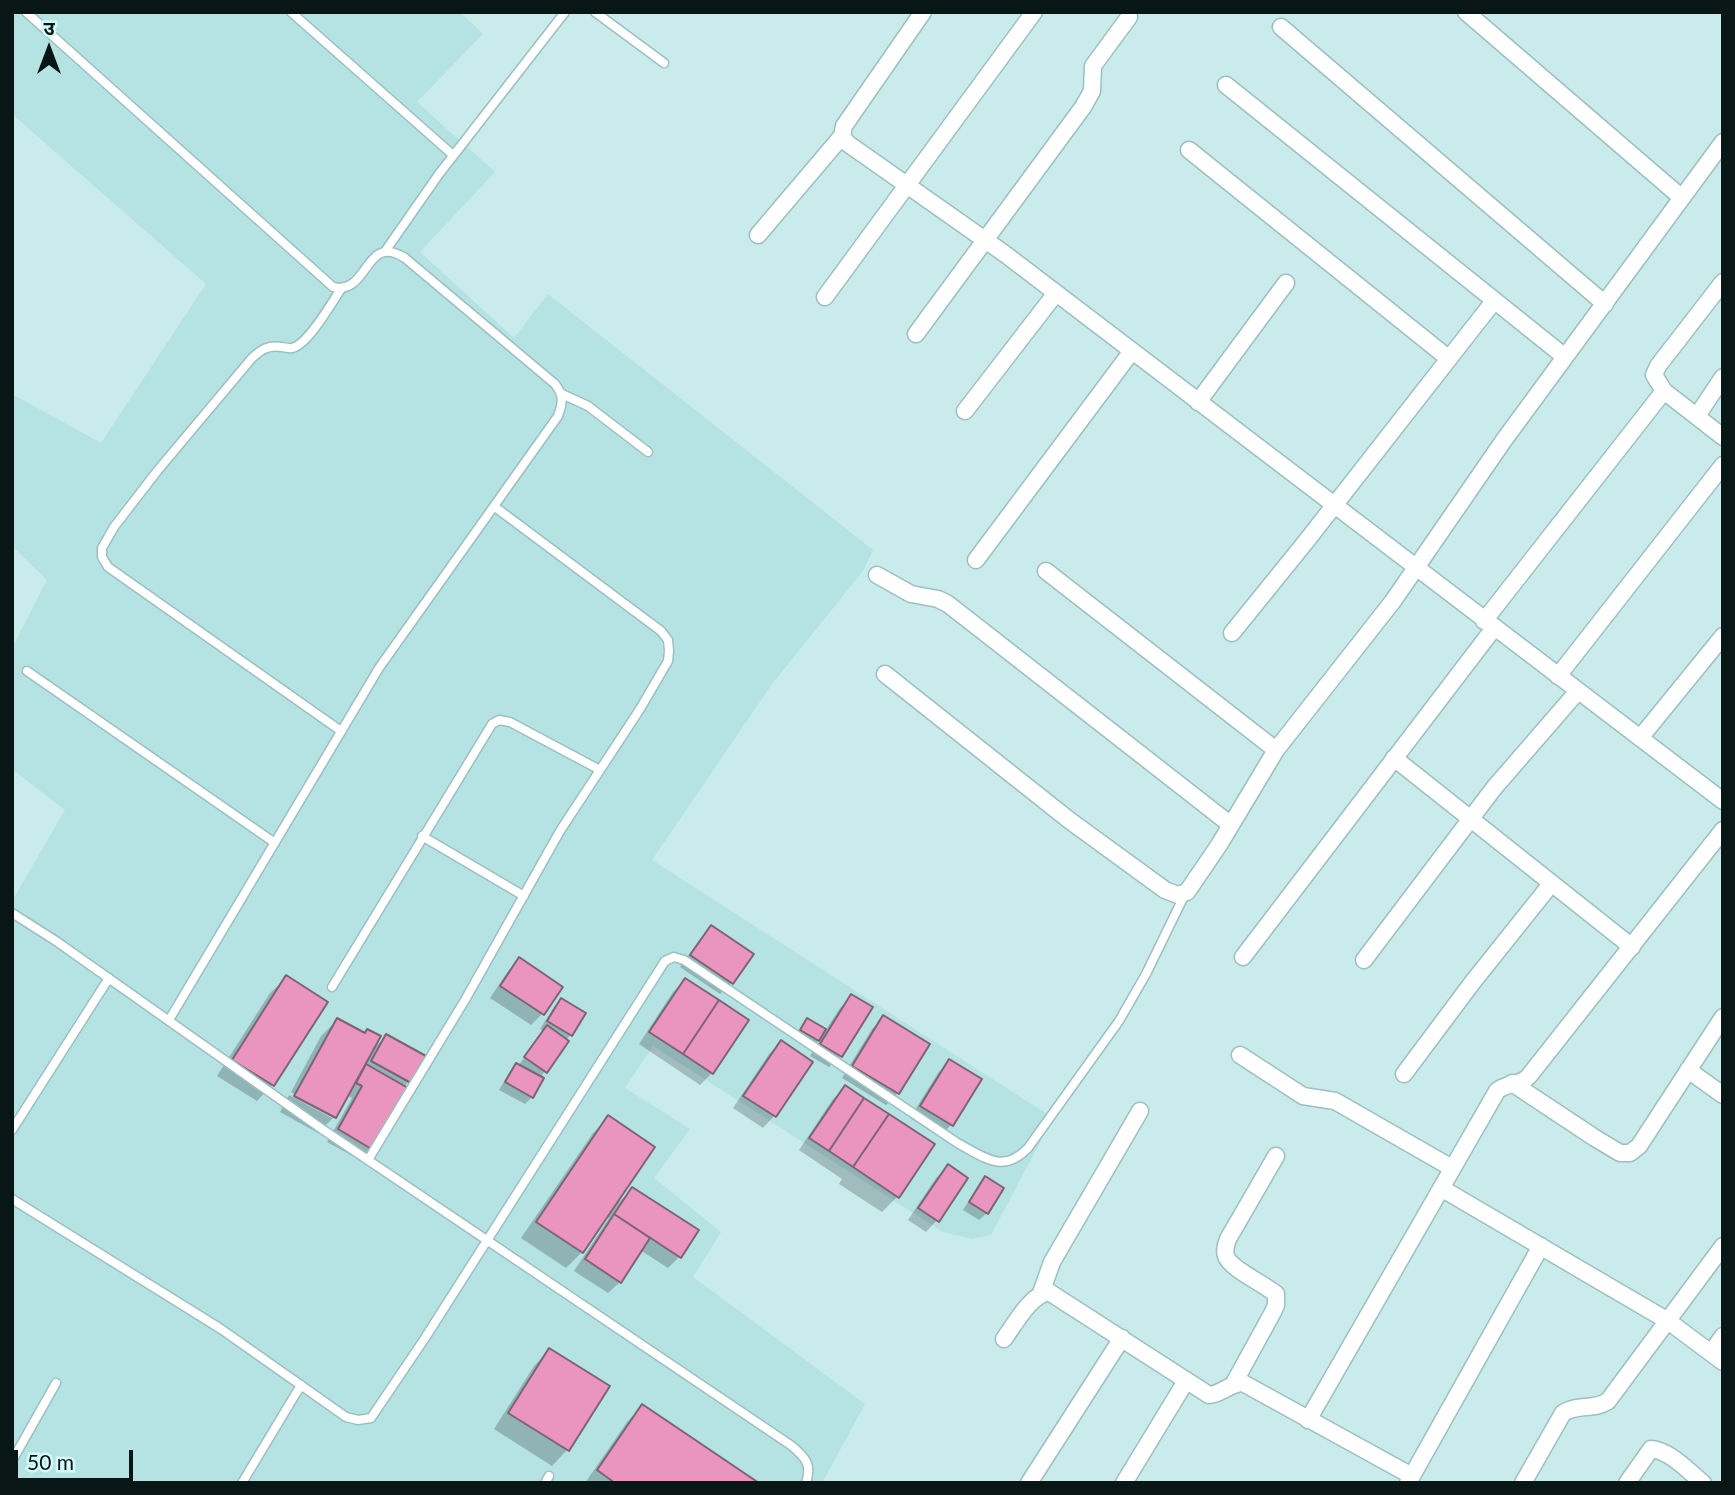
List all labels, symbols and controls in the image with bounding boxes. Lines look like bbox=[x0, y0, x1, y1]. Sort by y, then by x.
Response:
north arrow bbox=[14, 14, 84, 84]
text: उ bbox=[43, 16, 55, 39]
scale bar bbox=[18, 1436, 136, 1480]
text: 50 m bbox=[27, 1449, 74, 1474]

